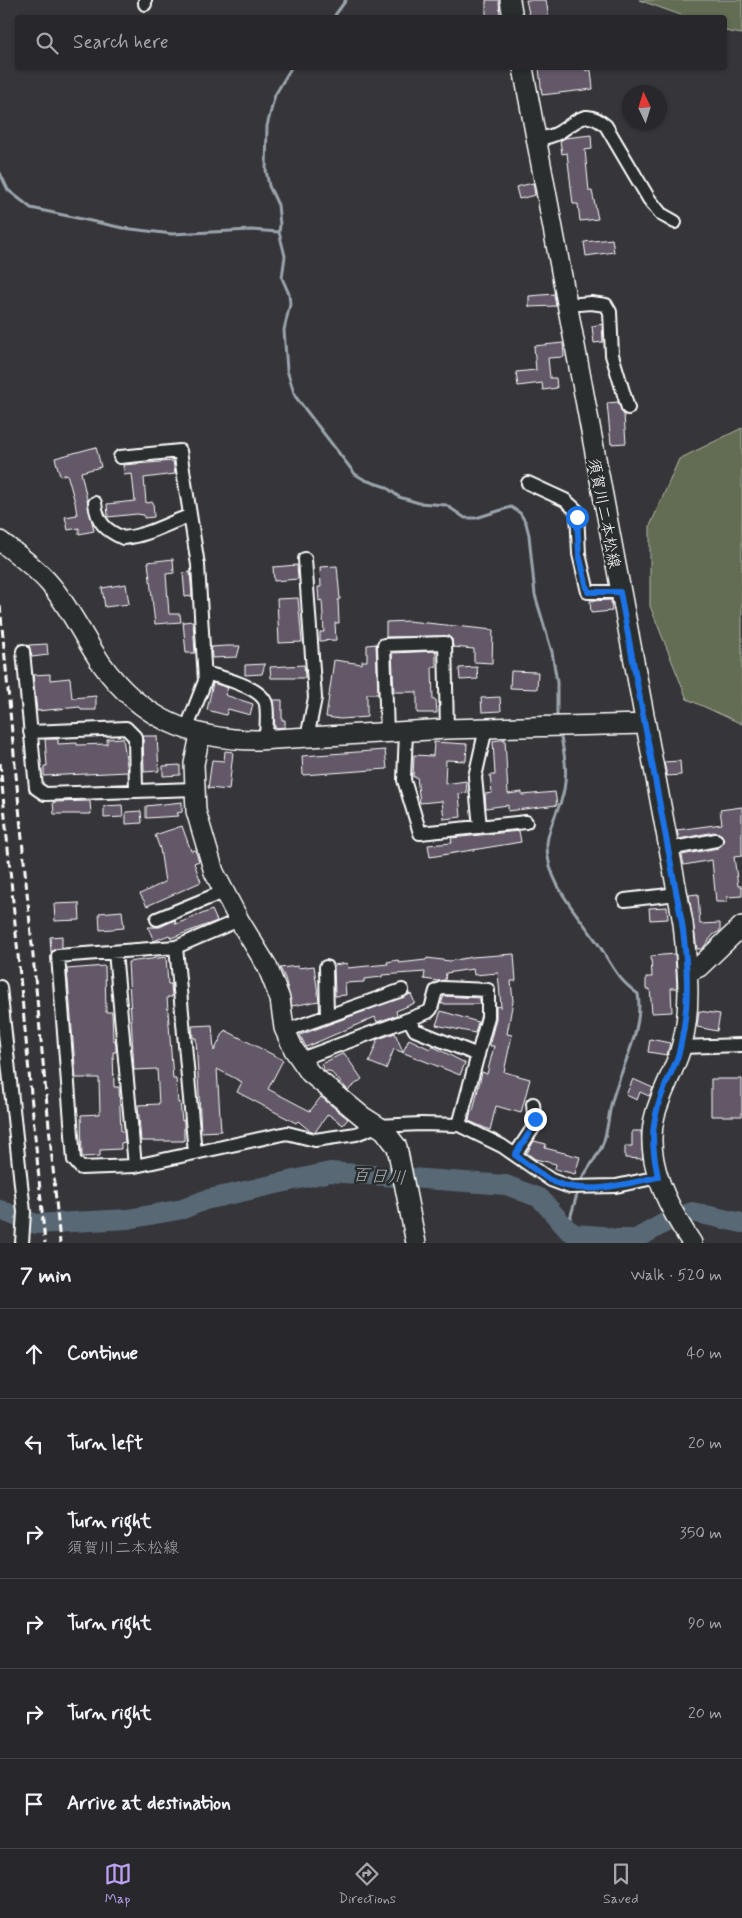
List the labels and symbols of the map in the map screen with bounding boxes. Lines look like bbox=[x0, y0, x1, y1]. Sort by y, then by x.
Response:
north arrow bbox=[622, 85, 667, 130]
street label: 須賀川二本松線 bbox=[583, 456, 625, 570]
route start bbox=[566, 506, 589, 529]
route end bbox=[524, 1108, 547, 1131]
water label: 百日川 bbox=[351, 1163, 407, 1191]

